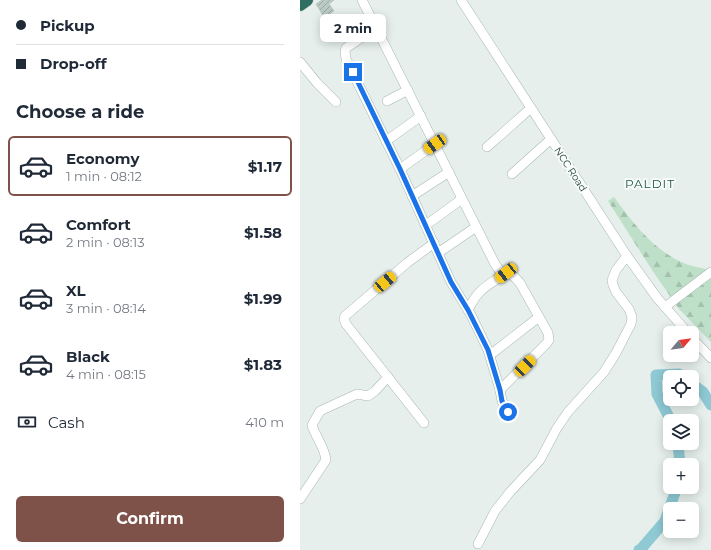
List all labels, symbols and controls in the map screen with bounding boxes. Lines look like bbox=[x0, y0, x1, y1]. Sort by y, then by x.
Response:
callout: 2 min bbox=[320, 14, 386, 42]
text: Pickup bbox=[40, 16, 95, 35]
text: 2 min bbox=[334, 20, 372, 36]
text: Drop-off bbox=[40, 54, 107, 73]
route end bbox=[344, 63, 362, 81]
text: Choose a ride bbox=[16, 101, 144, 123]
car bbox=[422, 132, 448, 156]
street label: NCC Road bbox=[551, 144, 590, 194]
icon: car bbox=[18, 148, 54, 184]
text: Economy bbox=[66, 149, 139, 168]
text: $1.17 bbox=[248, 157, 282, 176]
text: 1 min · 08:12 bbox=[66, 168, 142, 184]
district label: PALDIT bbox=[625, 176, 675, 191]
icon: car bbox=[18, 214, 54, 250]
text: Comfort bbox=[66, 215, 131, 234]
text: $1.58 bbox=[244, 223, 282, 242]
text: 2 min · 08:13 bbox=[66, 234, 145, 250]
car bbox=[493, 261, 519, 285]
car bbox=[372, 270, 398, 294]
icon: car bbox=[18, 280, 54, 316]
text: XL bbox=[66, 281, 85, 300]
text: $1.99 bbox=[244, 289, 282, 308]
text: 3 min · 08:14 bbox=[66, 300, 146, 316]
north arrow bbox=[663, 326, 699, 362]
map controls bbox=[663, 326, 699, 538]
icon: car bbox=[18, 346, 54, 382]
text: Black bbox=[66, 347, 110, 366]
car bbox=[512, 353, 538, 379]
text: $1.83 bbox=[244, 355, 282, 374]
text: 4 min · 08:15 bbox=[66, 366, 146, 382]
button: locate bbox=[663, 370, 699, 406]
route start bbox=[499, 403, 517, 421]
icon: cash bbox=[16, 411, 38, 433]
text: Cash bbox=[48, 413, 85, 432]
text: 410 m bbox=[245, 414, 284, 430]
button: layers bbox=[663, 414, 699, 450]
button: + bbox=[663, 458, 699, 494]
button: Confirm bbox=[16, 496, 284, 542]
button: − bbox=[663, 502, 699, 538]

